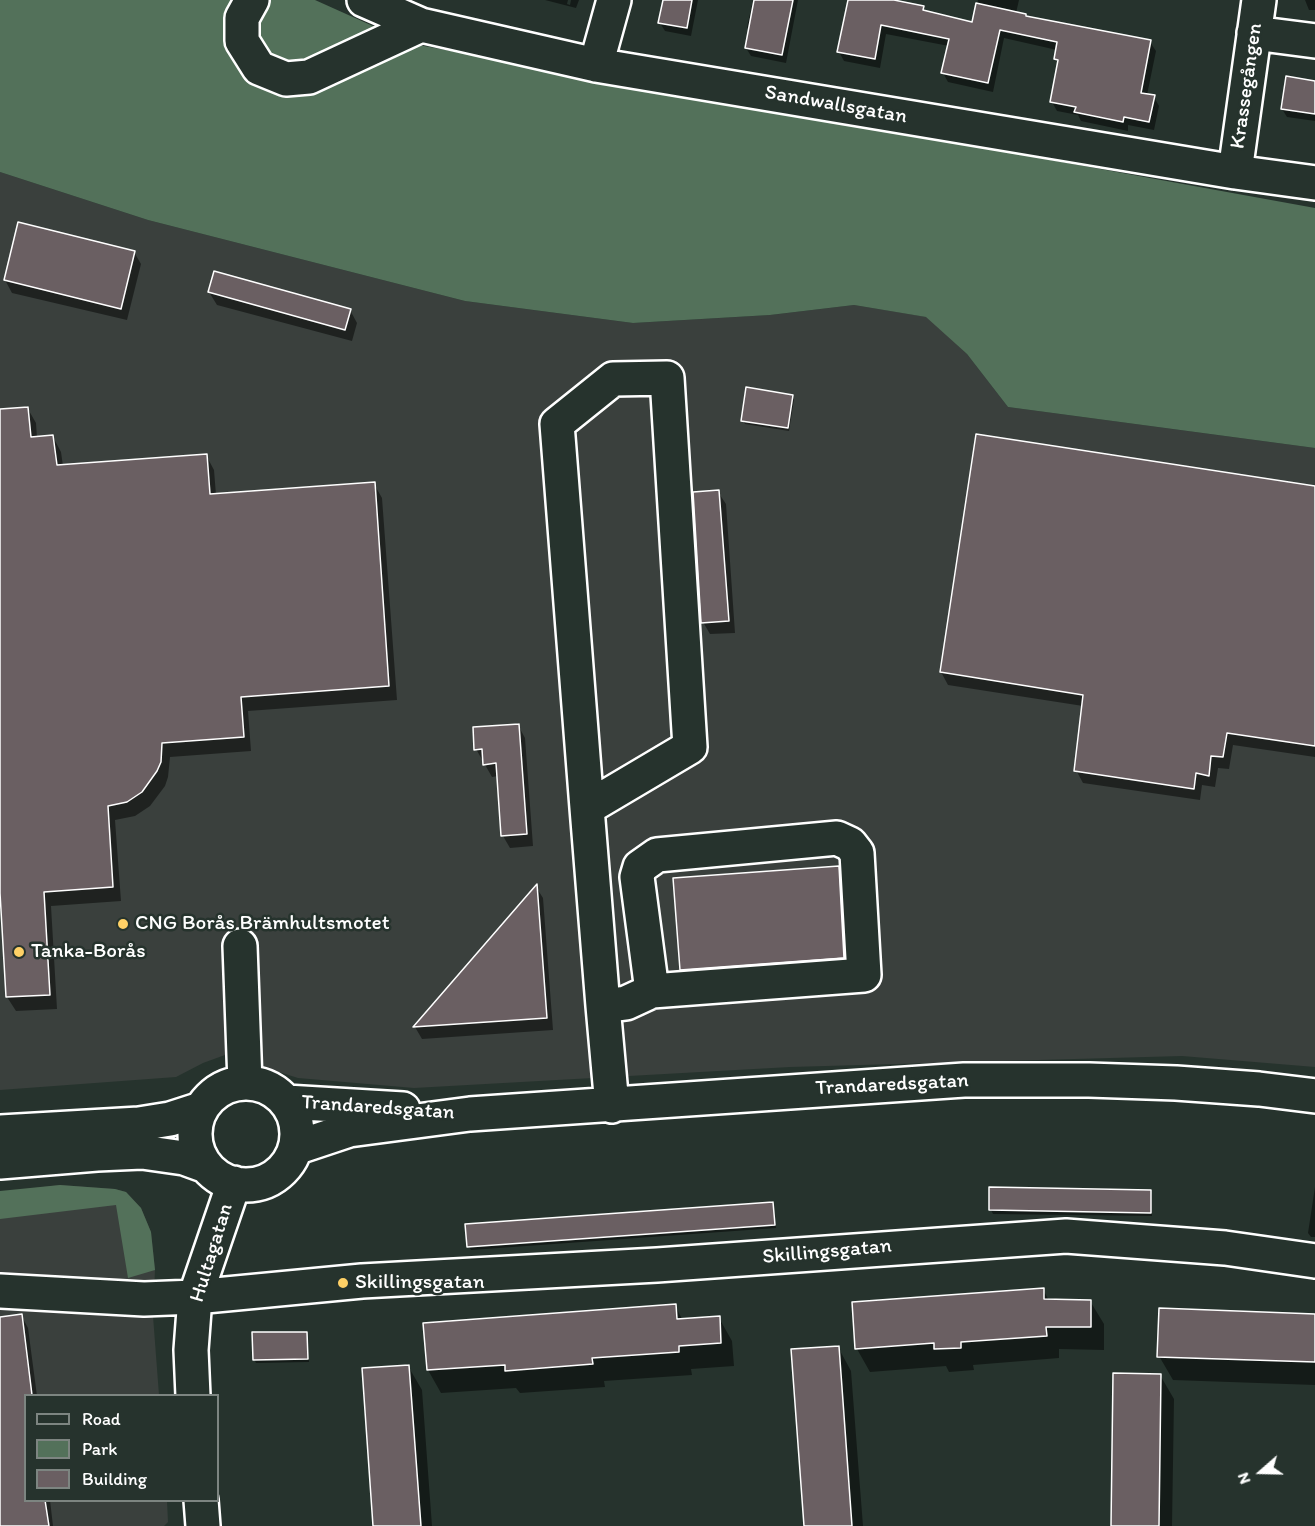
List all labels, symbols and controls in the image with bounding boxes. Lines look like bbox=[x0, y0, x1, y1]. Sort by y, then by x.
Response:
street label: Krassegången bbox=[1226, 21, 1268, 151]
street label: Sandwallsgatan bbox=[763, 80, 909, 130]
place label: CNG Borås Brämhultsmotet bbox=[135, 911, 390, 937]
marker: CNG Borås Brämhultsmotet bbox=[116, 917, 130, 931]
place label: Tanka-Borås bbox=[31, 939, 146, 965]
marker: Tanka-Borås bbox=[12, 945, 26, 959]
street label: Trandaredsgatan bbox=[815, 1068, 969, 1102]
street label: Trandaredsgatan bbox=[301, 1090, 455, 1126]
street label: Hultagatan bbox=[185, 1201, 239, 1305]
street label: Skillingsgatan bbox=[761, 1234, 893, 1270]
place label: Skillingsgatan bbox=[355, 1270, 485, 1296]
marker: Skillingsgatan bbox=[336, 1276, 350, 1290]
legend bbox=[24, 1394, 219, 1502]
text: Road bbox=[82, 1408, 121, 1430]
text: Park bbox=[82, 1438, 117, 1460]
north arrow bbox=[1231, 1442, 1291, 1502]
text: Building bbox=[82, 1468, 147, 1490]
text: N bbox=[1233, 1470, 1254, 1487]

